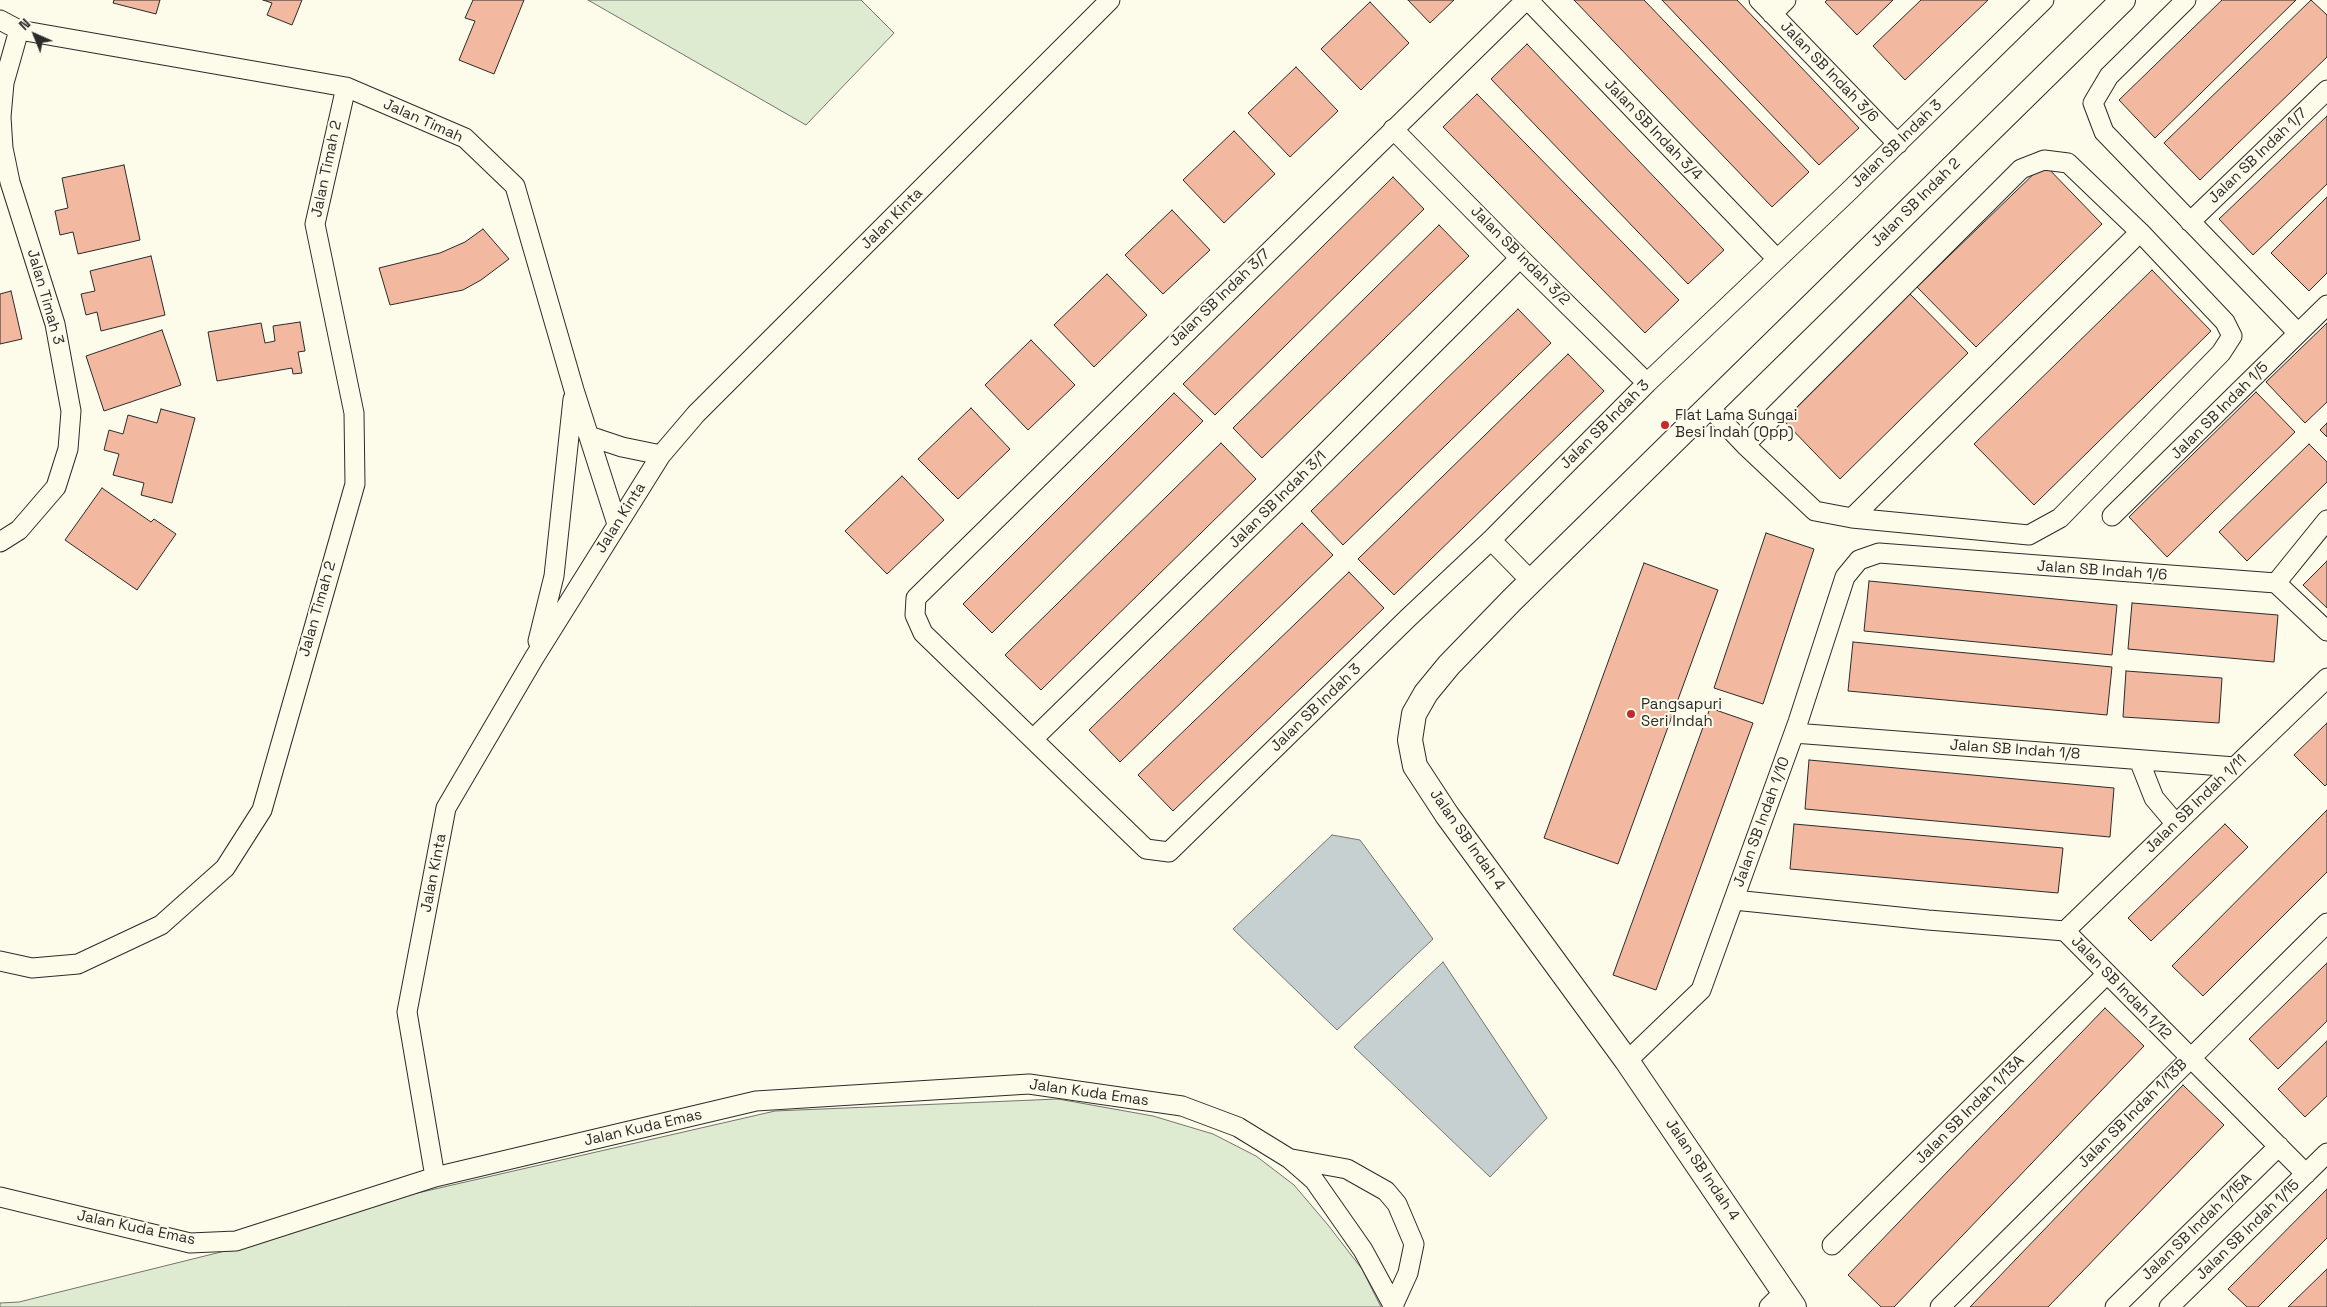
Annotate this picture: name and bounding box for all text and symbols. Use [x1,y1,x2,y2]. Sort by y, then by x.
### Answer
north arrow [10,10,60,60]
text: N [15,14,34,34]
street label: Jalan SB Indah 3/6 [1776,18,1882,126]
street label: Jalan SB Indah 3/4 [1600,76,1706,184]
street label: Jalan Timah [380,95,466,147]
street label: Jalan SB Indah 3 [1848,96,1946,192]
street label: Jalan SB Indah 1/7 [2205,104,2311,208]
street label: Jalan Timah 2 [308,119,346,219]
street label: Jalan SB Indah 2 [1868,155,1964,251]
street label: Jalan Kinta [857,184,927,254]
street label: Jalan SB Indah 3/2 [1467,203,1573,309]
street label: Jalan SB Indah 3/7 [1166,245,1274,351]
street label: Jalan Timah 3 [23,247,67,347]
street label: Jalan SB Indah 1/5 [2168,359,2272,463]
street label: Jalan SB Indah 3 [1557,377,1653,473]
place label: Flat Lama Sungai Besi Indah (Opp) [1675,407,1797,442]
marker: Flat Lama Sungai Besi Indah (Opp) [1659,419,1671,431]
street label: Jalan SB Indah 3/1 [1226,448,1330,552]
street label: Jalan Kinta [592,479,650,557]
street label: Jalan SB Indah 1/6 [2036,557,2168,585]
street label: Jalan Timah 2 [296,559,340,659]
street label: Jalan SB Indah 3 [1267,660,1365,756]
place label: Pangsapuri Seri Indah [1641,696,1722,731]
marker: Pangsapuri Seri Indah [1625,708,1637,720]
street label: Jalan SB Indah 1/8 [1949,736,2081,764]
street label: Jalan SB Indah 1/11 [2142,751,2250,857]
street label: Jalan SB Indah 1/10 [1730,754,1794,890]
street label: Jalan SB Indah 4 [1426,786,1508,894]
street label: Jalan Kinta [418,832,450,914]
street label: Jalan SB Indah 1/12 [2067,933,2175,1043]
street label: Jalan SB Indah 1/13A [1912,1052,2028,1168]
street label: Jalan SB Indah 1/13B [2075,1056,2191,1172]
street label: Jalan Kuda Emas [1028,1076,1150,1110]
street label: Jalan Kuda Emas [582,1106,704,1150]
street label: Jalan SB Indah 4 [1661,1116,1743,1224]
street label: Jalan SB Indah 1/15A [2138,1170,2256,1284]
street label: Jalan SB Indah 1/15 [2193,1176,2303,1284]
street label: Jalan Kuda Emas [75,1207,197,1249]

